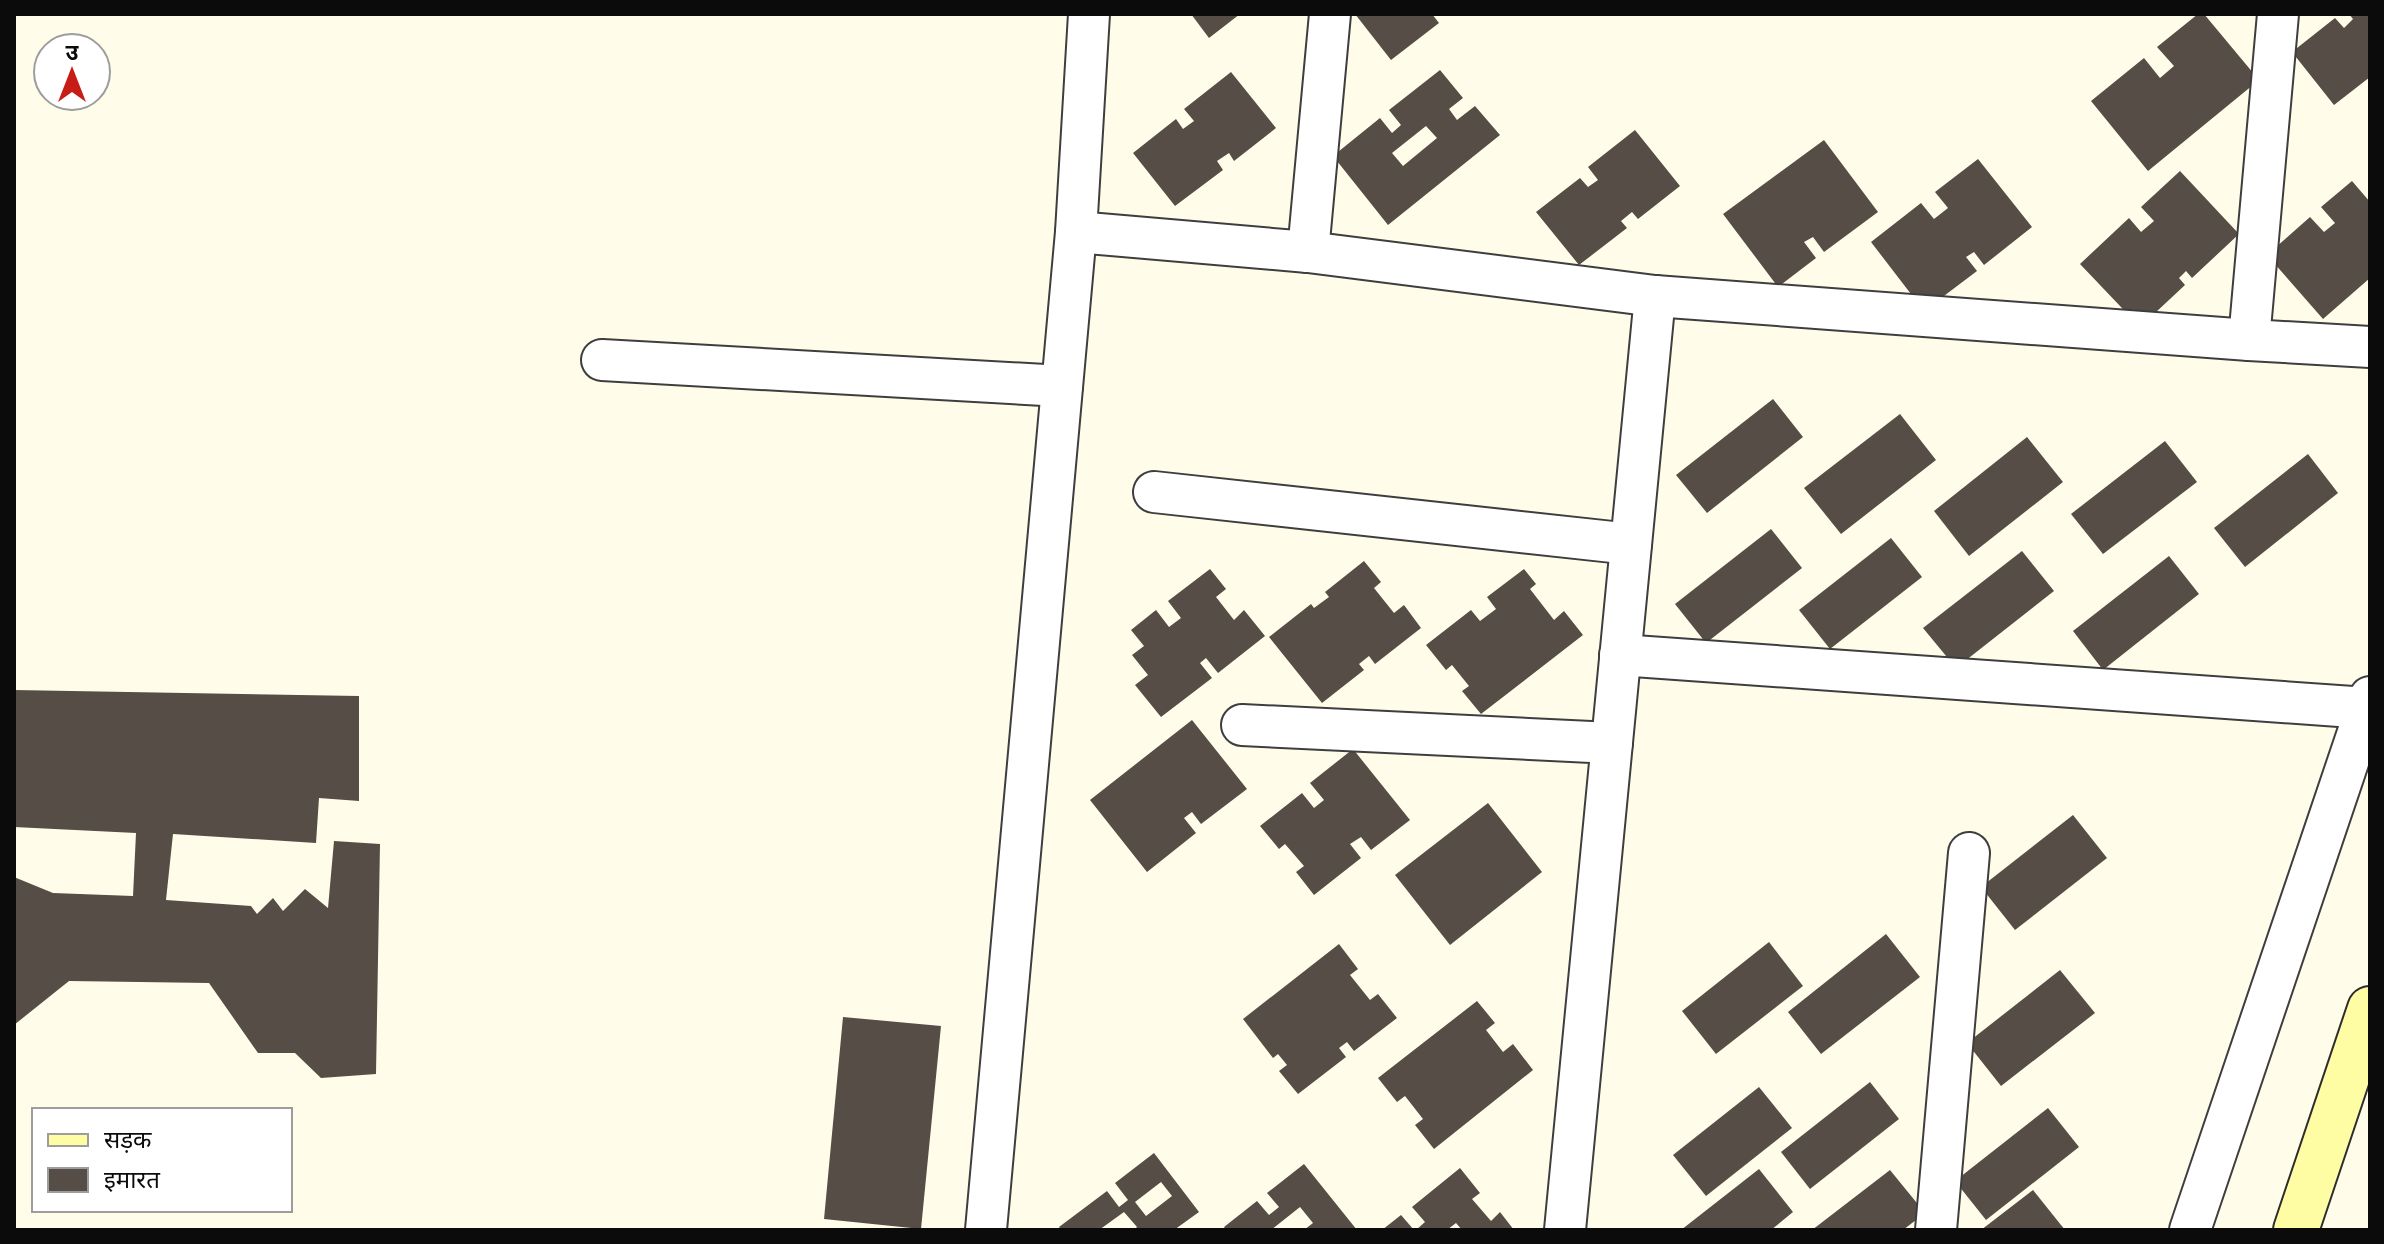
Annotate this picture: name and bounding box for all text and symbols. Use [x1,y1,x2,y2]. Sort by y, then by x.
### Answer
north arrow [32,32,112,112]
text: उ [66,40,80,65]
legend [32,1108,292,1212]
text: सड़क [104,1126,152,1153]
text: इमारत [104,1166,161,1193]

